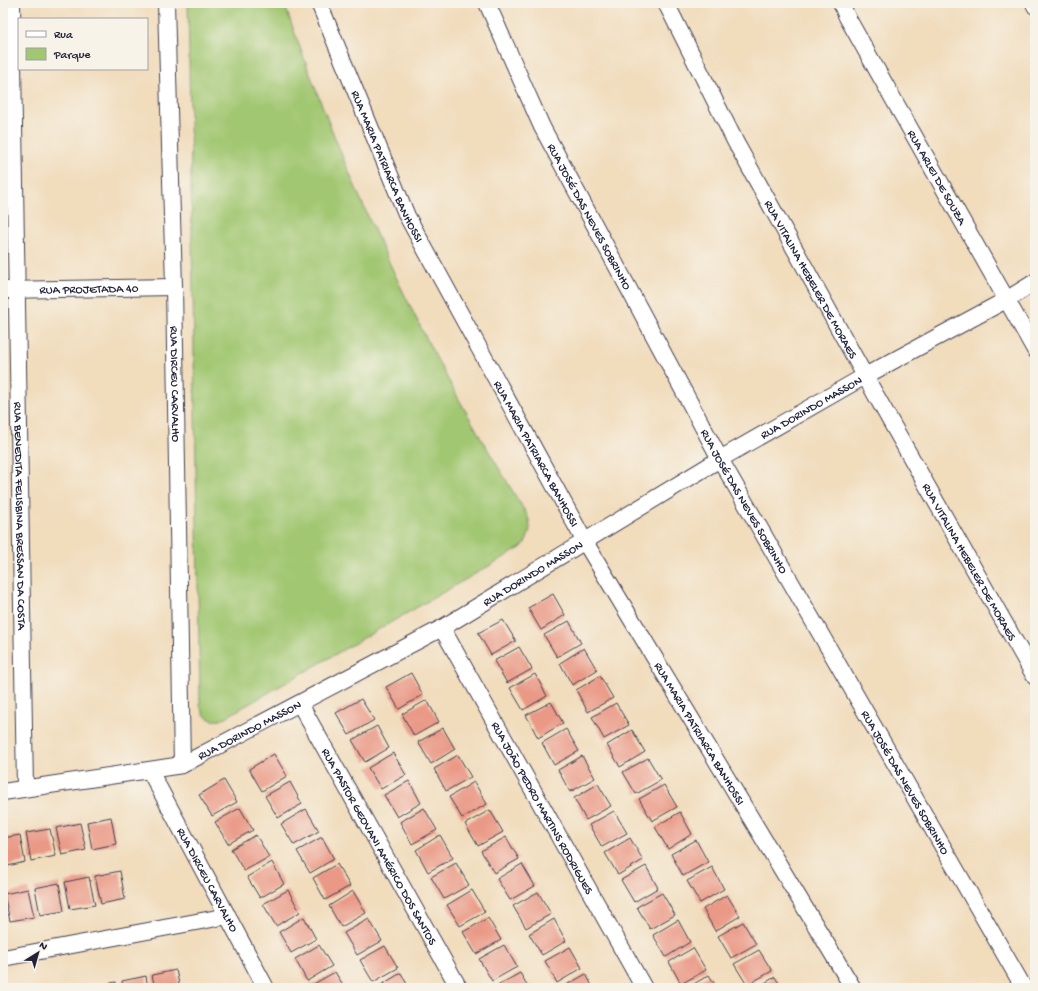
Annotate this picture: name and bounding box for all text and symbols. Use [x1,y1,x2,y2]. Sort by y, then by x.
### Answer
legend [18,18,148,70]
text: Rua [54,29,73,43]
text: Parque [53,49,91,63]
street label: RUA MARIA PATRIARCA BANHOSSI [347,89,425,246]
street label: RUA ARLEI DE SOUZA [903,128,968,229]
street label: RUA JOSÉ DAS NEVES SOBRINHO [543,142,633,293]
street label: RUA VITALINA HEBELER DE MORAES [760,198,859,362]
street label: RUA PROJETADA 40 [39,283,139,298]
street label: RUA DIRCEU CARVALHO [166,326,182,442]
street label: RUA DORINDO MASSON [759,374,865,443]
street label: RUA MARIA PATRIARCA BANHOSSI [489,379,580,530]
street label: RUA BENEDITA FELISBINA BRESSAN DA COSTA [10,402,27,631]
street label: RUA JOSÉ DAS NEVES SOBRINHO [696,427,789,577]
street label: RUA VITALINA HEBELER DE MORAES [918,481,1018,644]
street label: RUA DORINDO MASSON [481,539,587,610]
street label: RUA MARIA PATRIARCA BANHOSSI [650,660,747,808]
street label: RUA DORINDO MASSON [196,698,304,764]
street label: RUA JOSÉ DAS NEVES SOBRINHO [857,709,951,858]
street label: RUA JOÃO PEDRO MARTINS RODRIGUES [487,720,595,898]
street label: RUA PASTOR GEOVANI AMÉRICO DOS SANTOS [317,746,439,948]
street label: RUA DIRCEU CARVALHO [173,826,240,935]
north arrow [18,933,58,973]
text: N [36,940,49,954]

